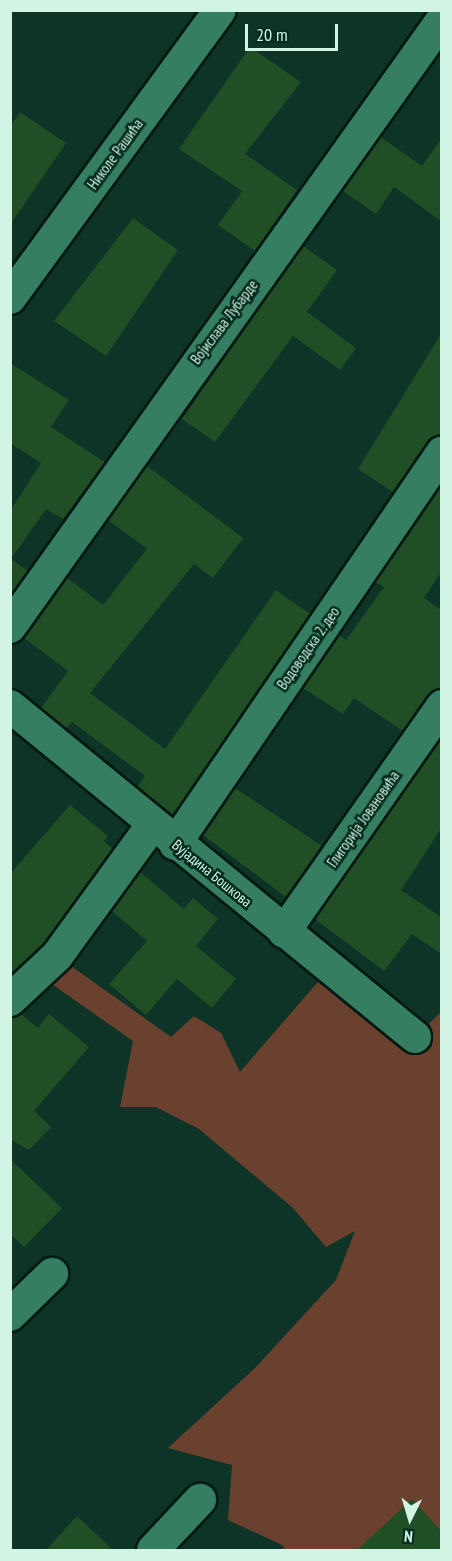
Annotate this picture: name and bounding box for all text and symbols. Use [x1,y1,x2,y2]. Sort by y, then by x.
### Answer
scale bar [248,12,341,50]
text: 20 m [256,23,288,46]
street label: Николе Рашића [83,115,147,193]
street label: Војислава Лубарде [186,276,262,368]
street label: Водоводска 2. део [273,603,343,693]
street label: Глигорија Јовановића [323,767,403,871]
street label: Вујадина Бошкова [169,835,255,911]
north arrow [380,1489,440,1549]
text: N [403,1527,414,1547]

